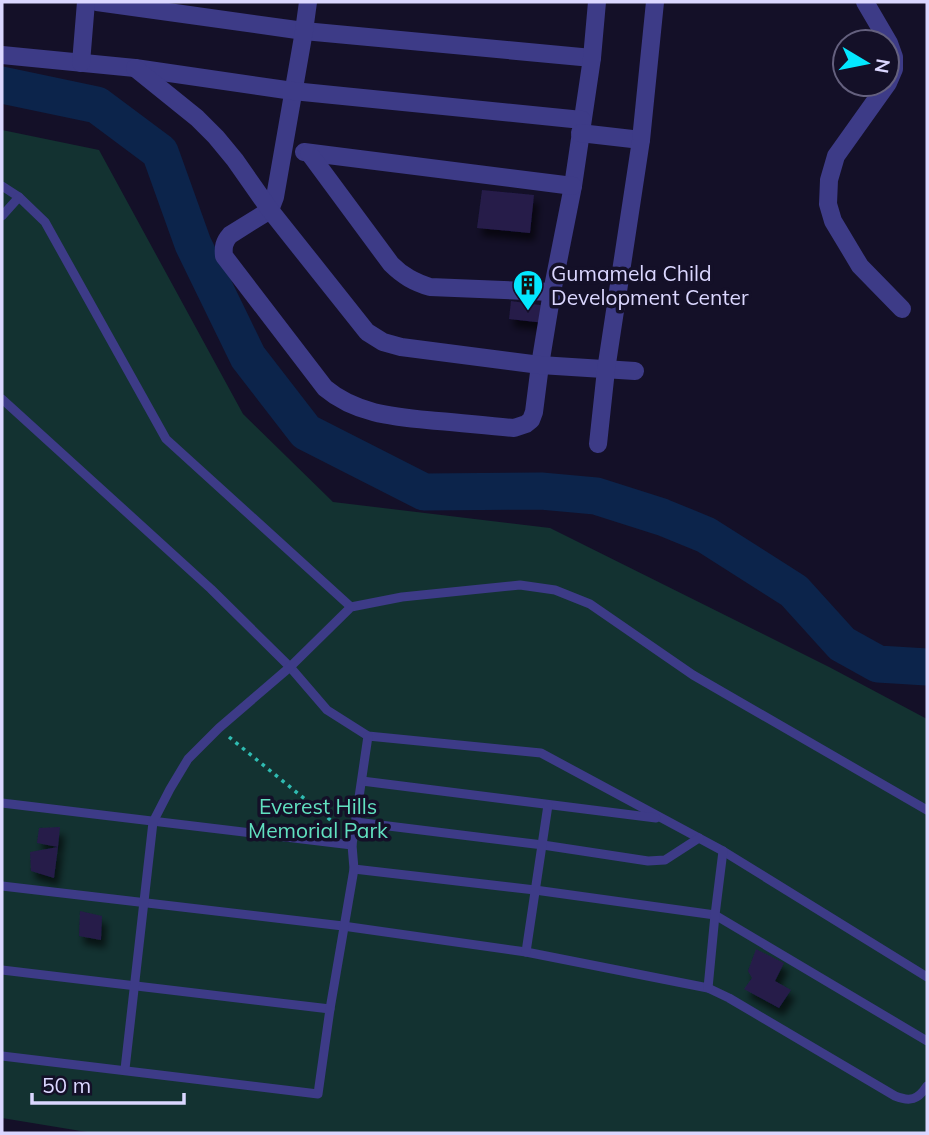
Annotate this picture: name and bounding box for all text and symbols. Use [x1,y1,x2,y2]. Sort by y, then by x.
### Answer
north arrow [831,28,901,98]
text: N [870,57,896,75]
place label: Gumamela Child Development Center [551,260,749,310]
building icon: Gumamela Child Development Center [511,268,545,312]
park label: Everest Hills Memorial Park [248,793,388,843]
scale bar [32,1062,184,1106]
text: 50 m [42,1072,91,1098]

